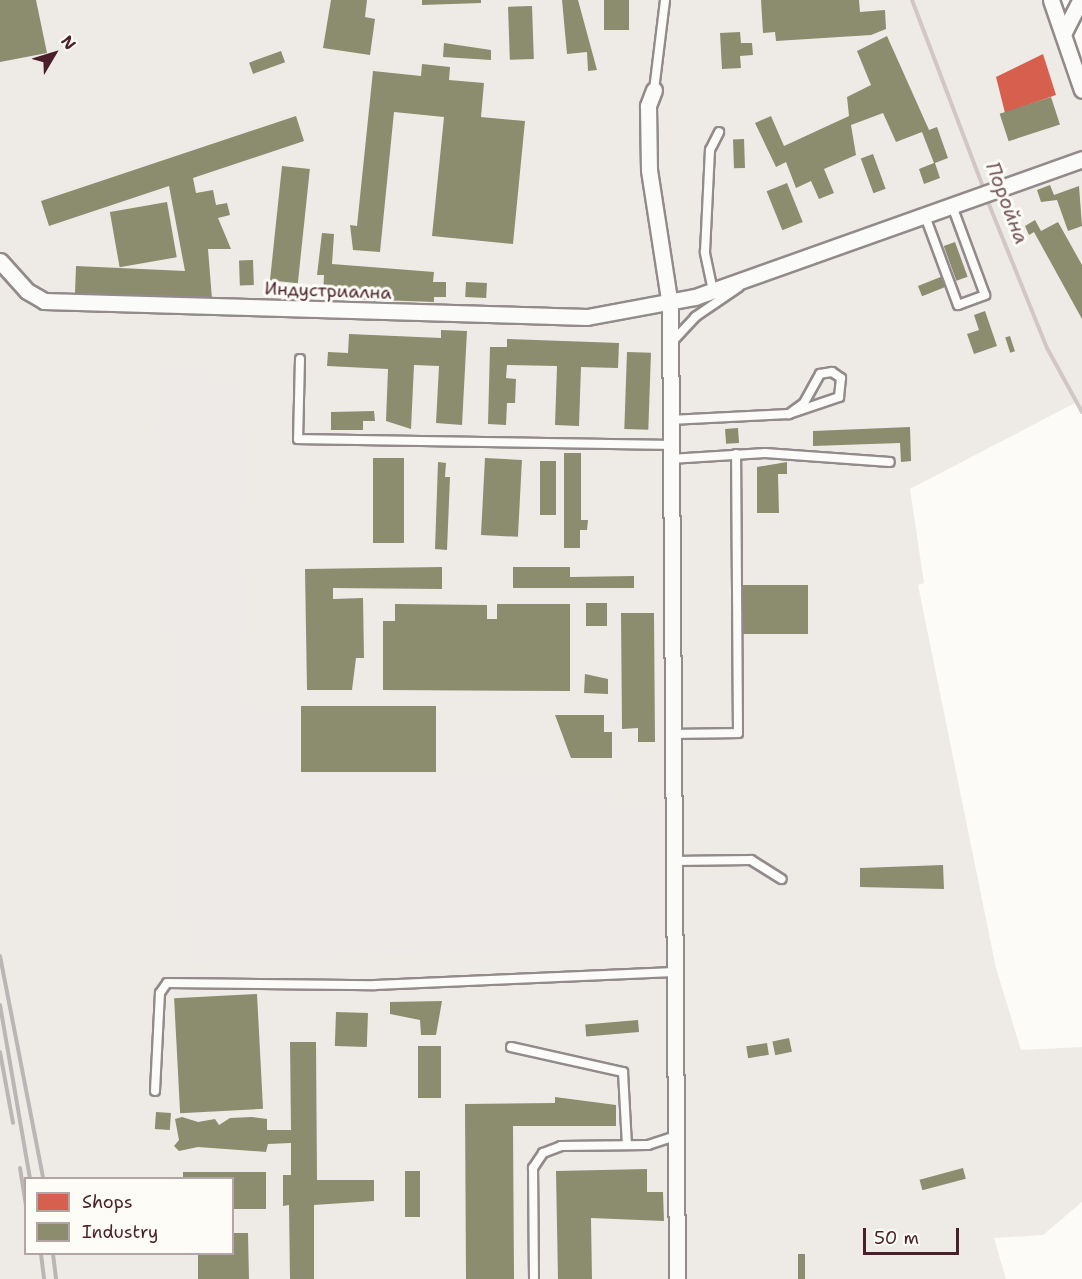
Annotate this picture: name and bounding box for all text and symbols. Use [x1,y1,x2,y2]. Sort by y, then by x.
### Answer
north arrow [24,24,84,84]
text: N [56,31,81,54]
water label: Поройна [980,159,1034,247]
street label: Индустриална [264,278,392,304]
legend [24,1177,234,1255]
text: Shops [82,1190,133,1214]
scale bar [866,1216,962,1254]
text: Industry [82,1220,158,1244]
text: 50 m [874,1226,919,1250]

